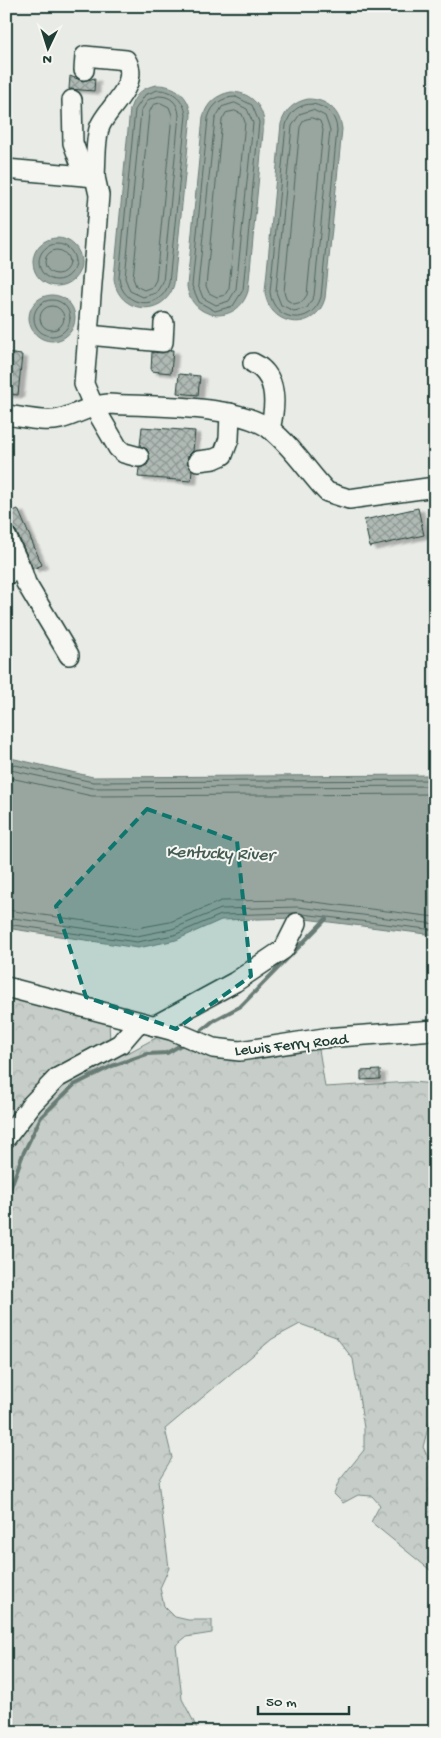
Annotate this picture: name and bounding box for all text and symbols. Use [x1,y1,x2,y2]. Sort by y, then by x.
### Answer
north arrow [22,22,72,72]
text: N [42,50,52,67]
water label: Kentucky River [166,842,278,867]
street label: Lewis Ferry Road [234,1031,351,1062]
scale bar [258,1683,350,1715]
text: 50 m [266,1694,297,1712]

